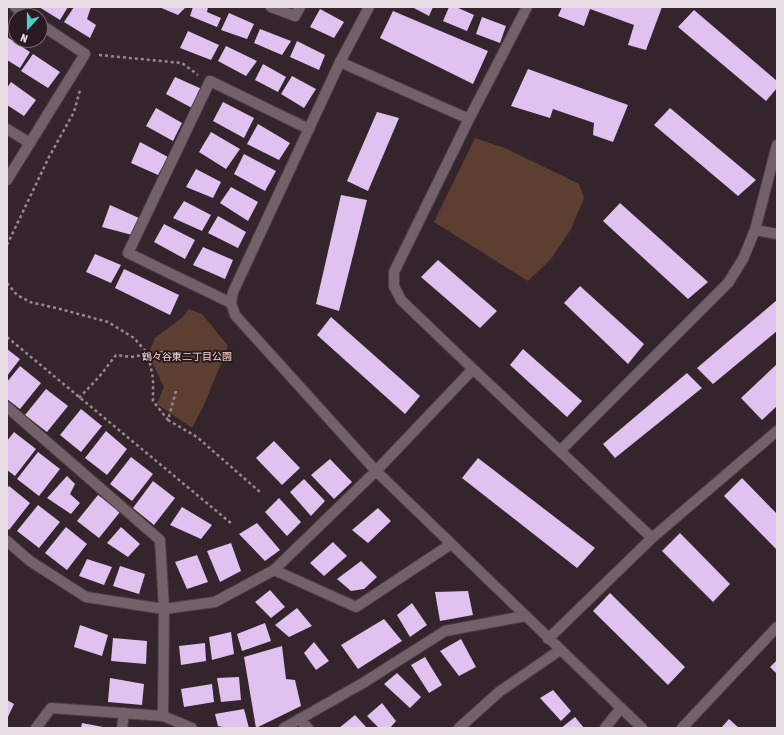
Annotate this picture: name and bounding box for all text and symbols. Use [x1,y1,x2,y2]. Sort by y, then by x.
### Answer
north arrow [8,8,48,48]
text: N [19,32,29,45]
park label: 鶴々谷東二丁目公園 [142,351,232,363]

